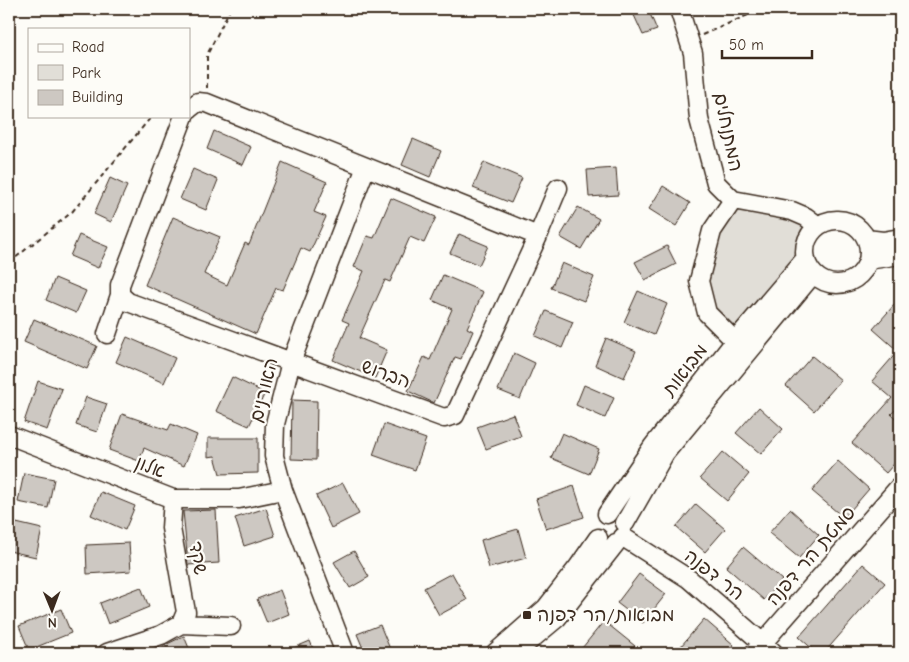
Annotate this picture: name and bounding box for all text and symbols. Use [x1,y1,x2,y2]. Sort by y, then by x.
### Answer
legend [28,28,190,118]
scale bar [722,28,812,60]
text: 50 m [729,36,764,54]
text: Road [72,38,104,56]
text: Park [72,64,101,82]
text: Building [72,88,123,106]
street label: המתנחלים [709,91,747,173]
street label: מבואות [657,340,712,401]
street label: האורנים [245,355,283,425]
street label: הברוש [358,355,414,393]
street label: אלון [132,451,168,483]
street label: סמטת הר דפנה [762,502,860,610]
street label: שקד [184,540,212,577]
street label: הר דפנה [680,545,748,605]
north arrow [28,584,78,634]
place label: מבואות/הר דפנה [537,604,675,626]
marker: מבואות/הר דפנה [521,609,533,621]
text: N [48,614,57,631]

